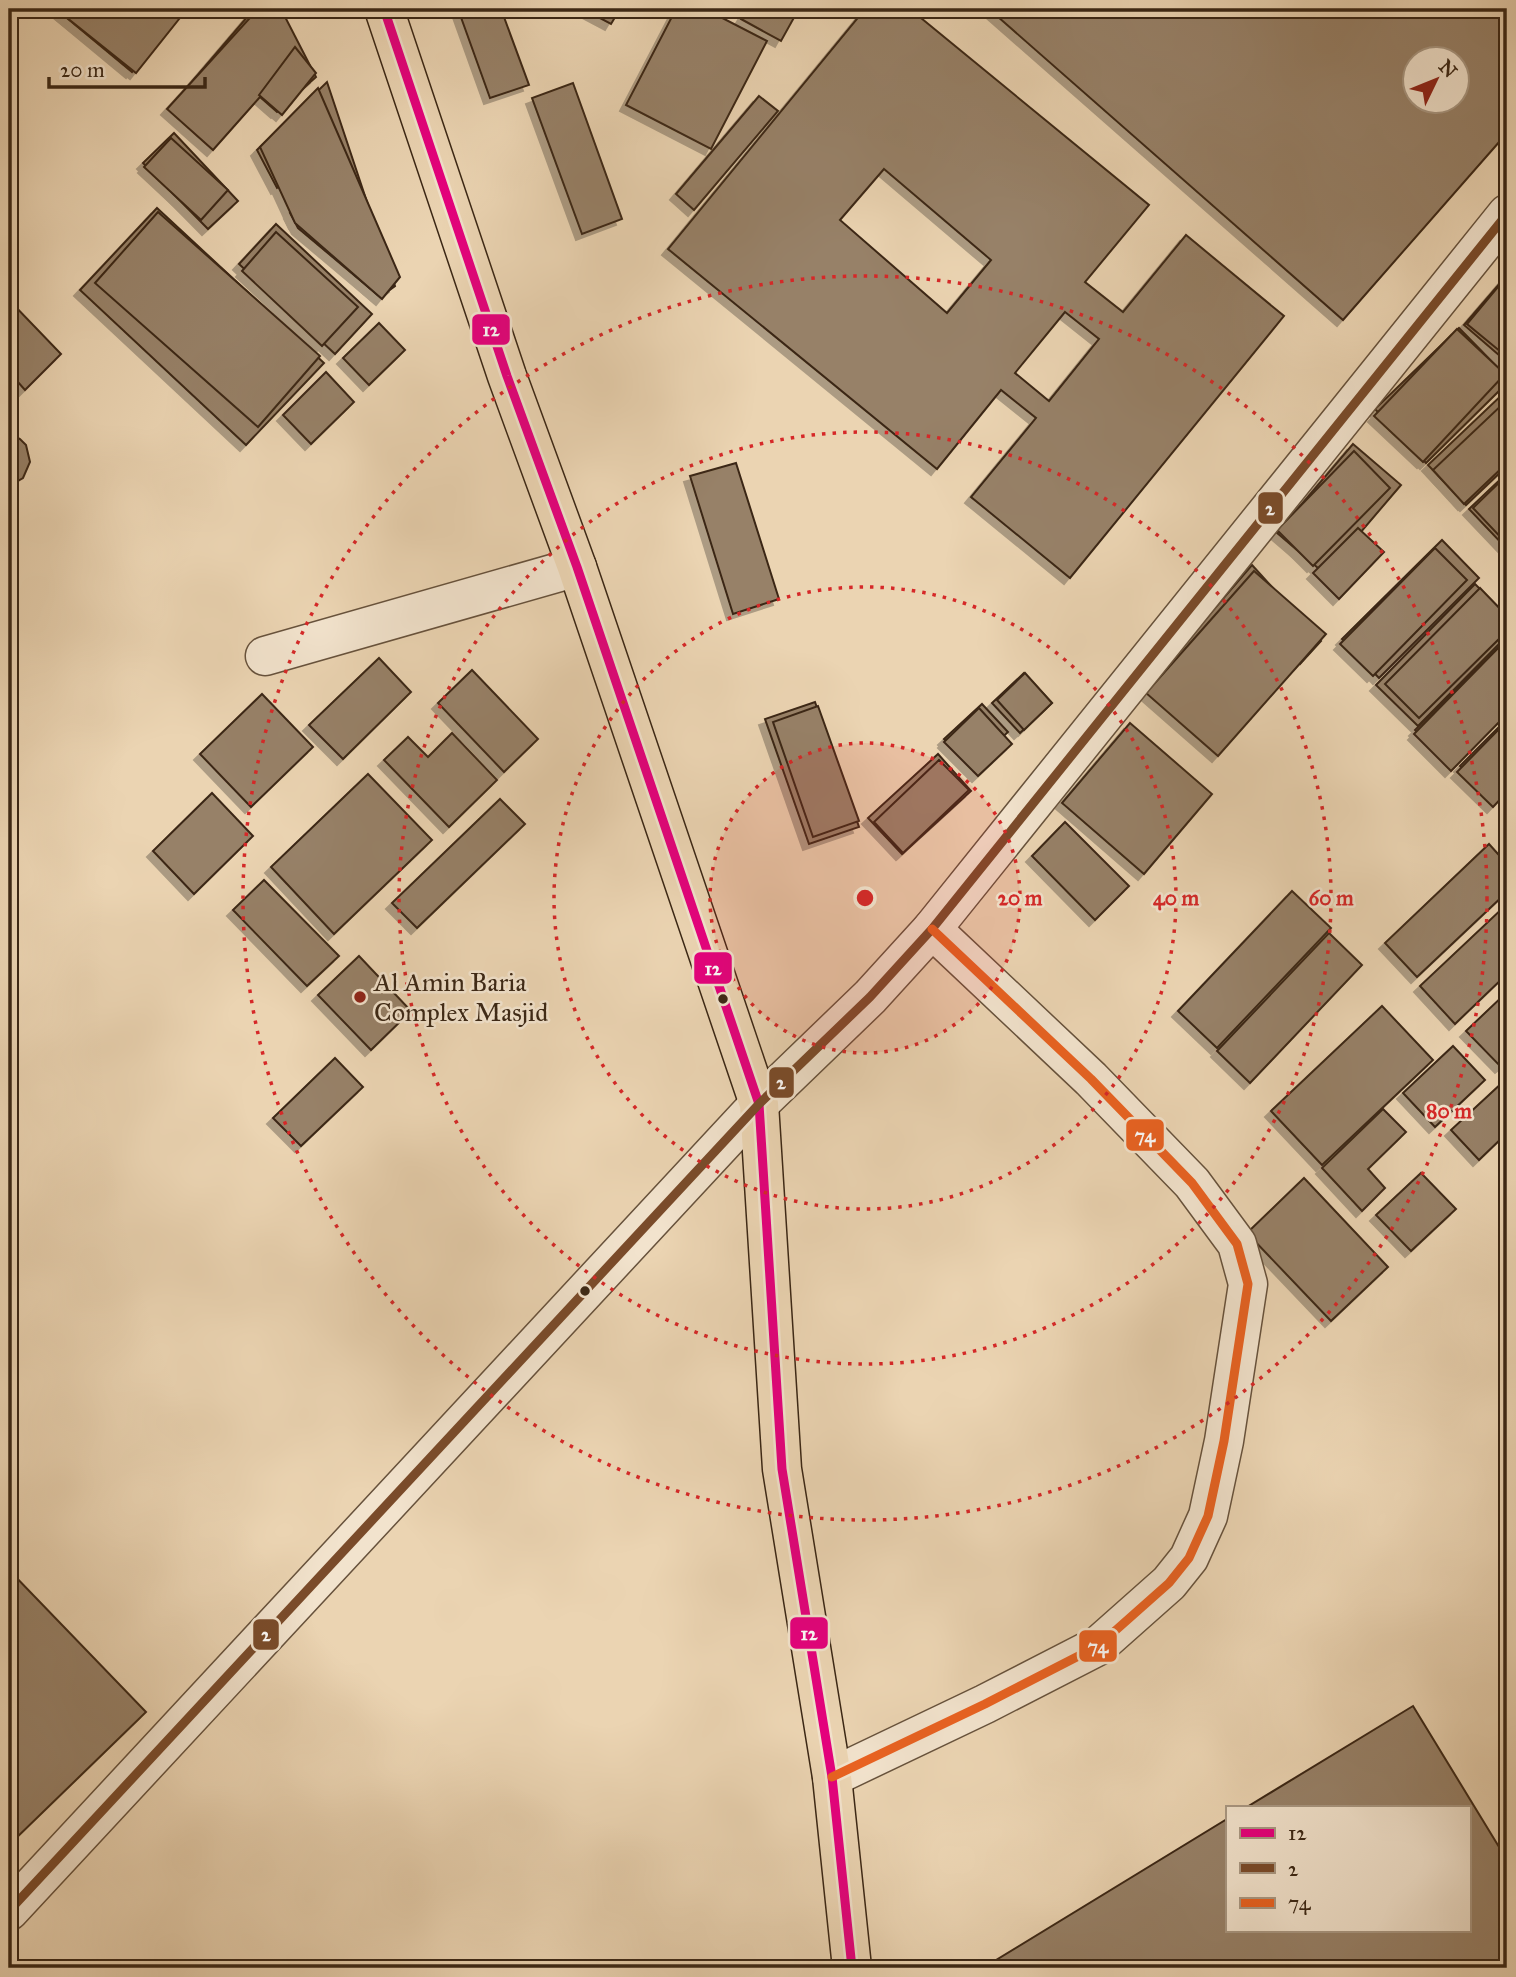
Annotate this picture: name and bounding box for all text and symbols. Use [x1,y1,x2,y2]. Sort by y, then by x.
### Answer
scale bar [49,46,205,90]
north arrow [1400,46,1470,116]
text: N [1434,55,1462,82]
text: 20 m [60,57,105,83]
line badge: 12 [471,313,511,346]
text: 12 [483,318,500,341]
line badge: 2 [1257,491,1284,525]
text: 2 [1265,497,1275,520]
text: 20 m [998,885,1043,911]
text: 40 m [1153,885,1199,911]
text: 60 m [1308,885,1354,911]
centre of rings [853,886,877,910]
line badge: 12 [693,951,733,985]
text: 12 [705,957,722,980]
place label: Al Amin Baria Complex Masjid [373,966,548,1028]
marker: Al Amin Baria Complex Masjid [352,989,368,1005]
unlabelled marker [716,992,730,1006]
line badge: 2 [768,1066,795,1099]
text: 2 [776,1071,786,1094]
text: 80 m [1426,1098,1472,1124]
line badge: 74 [1125,1118,1165,1152]
text: 74 [1135,1124,1157,1148]
unlabelled marker [578,1284,592,1298]
line badge: 12 [789,1616,829,1650]
line badge: 2 [252,1618,280,1651]
text: 12 [801,1622,818,1645]
text: 2 [261,1623,271,1646]
line badge: 74 [1078,1629,1118,1663]
text: 74 [1088,1635,1110,1659]
legend [1226,1806,1470,1932]
text: 12 [1288,1820,1307,1846]
text: 2 [1288,1856,1299,1882]
text: 74 [1288,1890,1312,1916]

